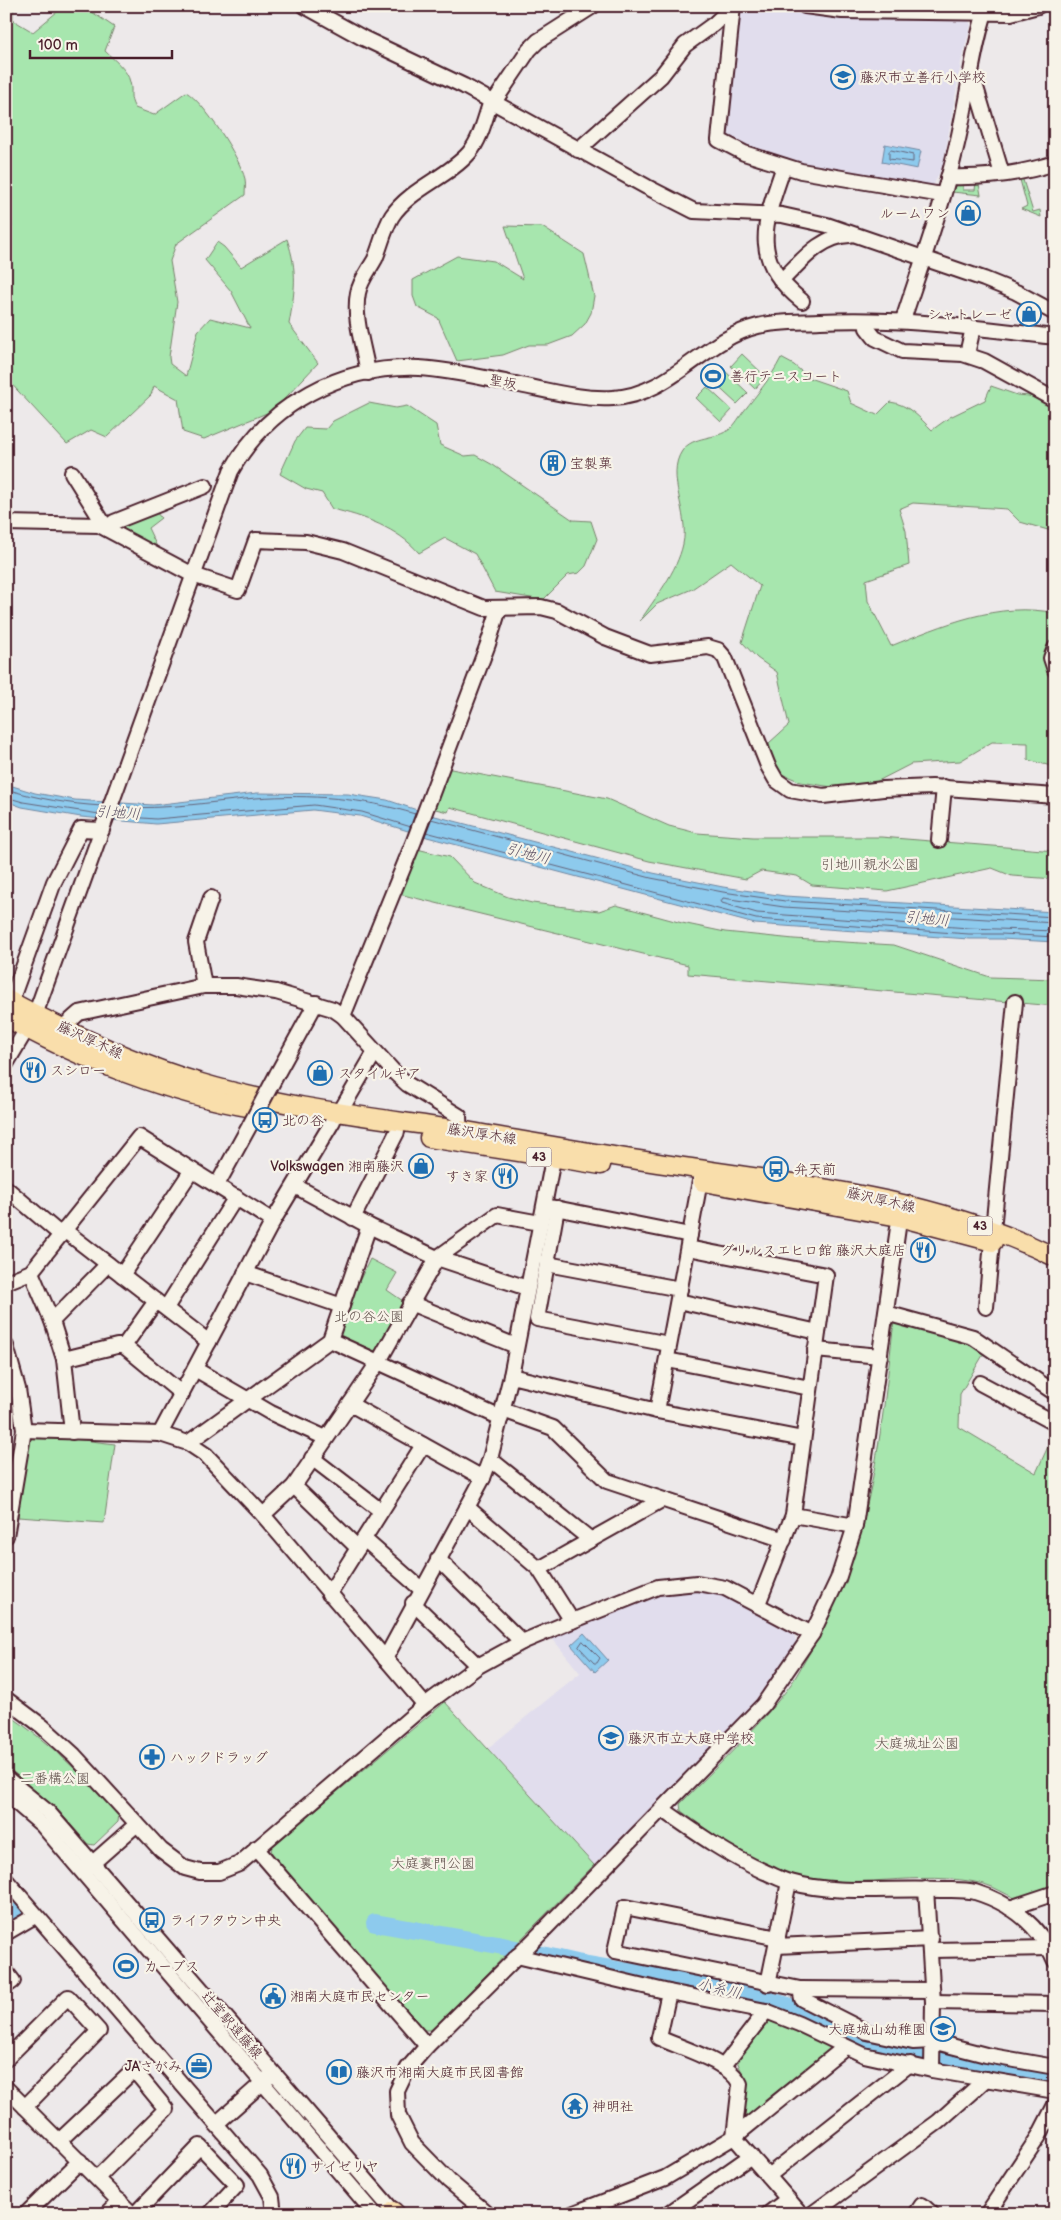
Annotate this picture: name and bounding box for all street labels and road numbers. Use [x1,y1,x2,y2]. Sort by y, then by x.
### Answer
street label: 聖坂 [488,371,518,393]
street label: 藤沢厚木線 [55,1018,125,1062]
street label: 藤沢厚木線 [446,1120,518,1148]
road number: 43 [526,1148,552,1166]
street label: 藤沢厚木線 [845,1184,917,1216]
road number: 43 [968,1216,992,1236]
street label: 辻堂駅遠藤線 [198,1988,266,2062]

